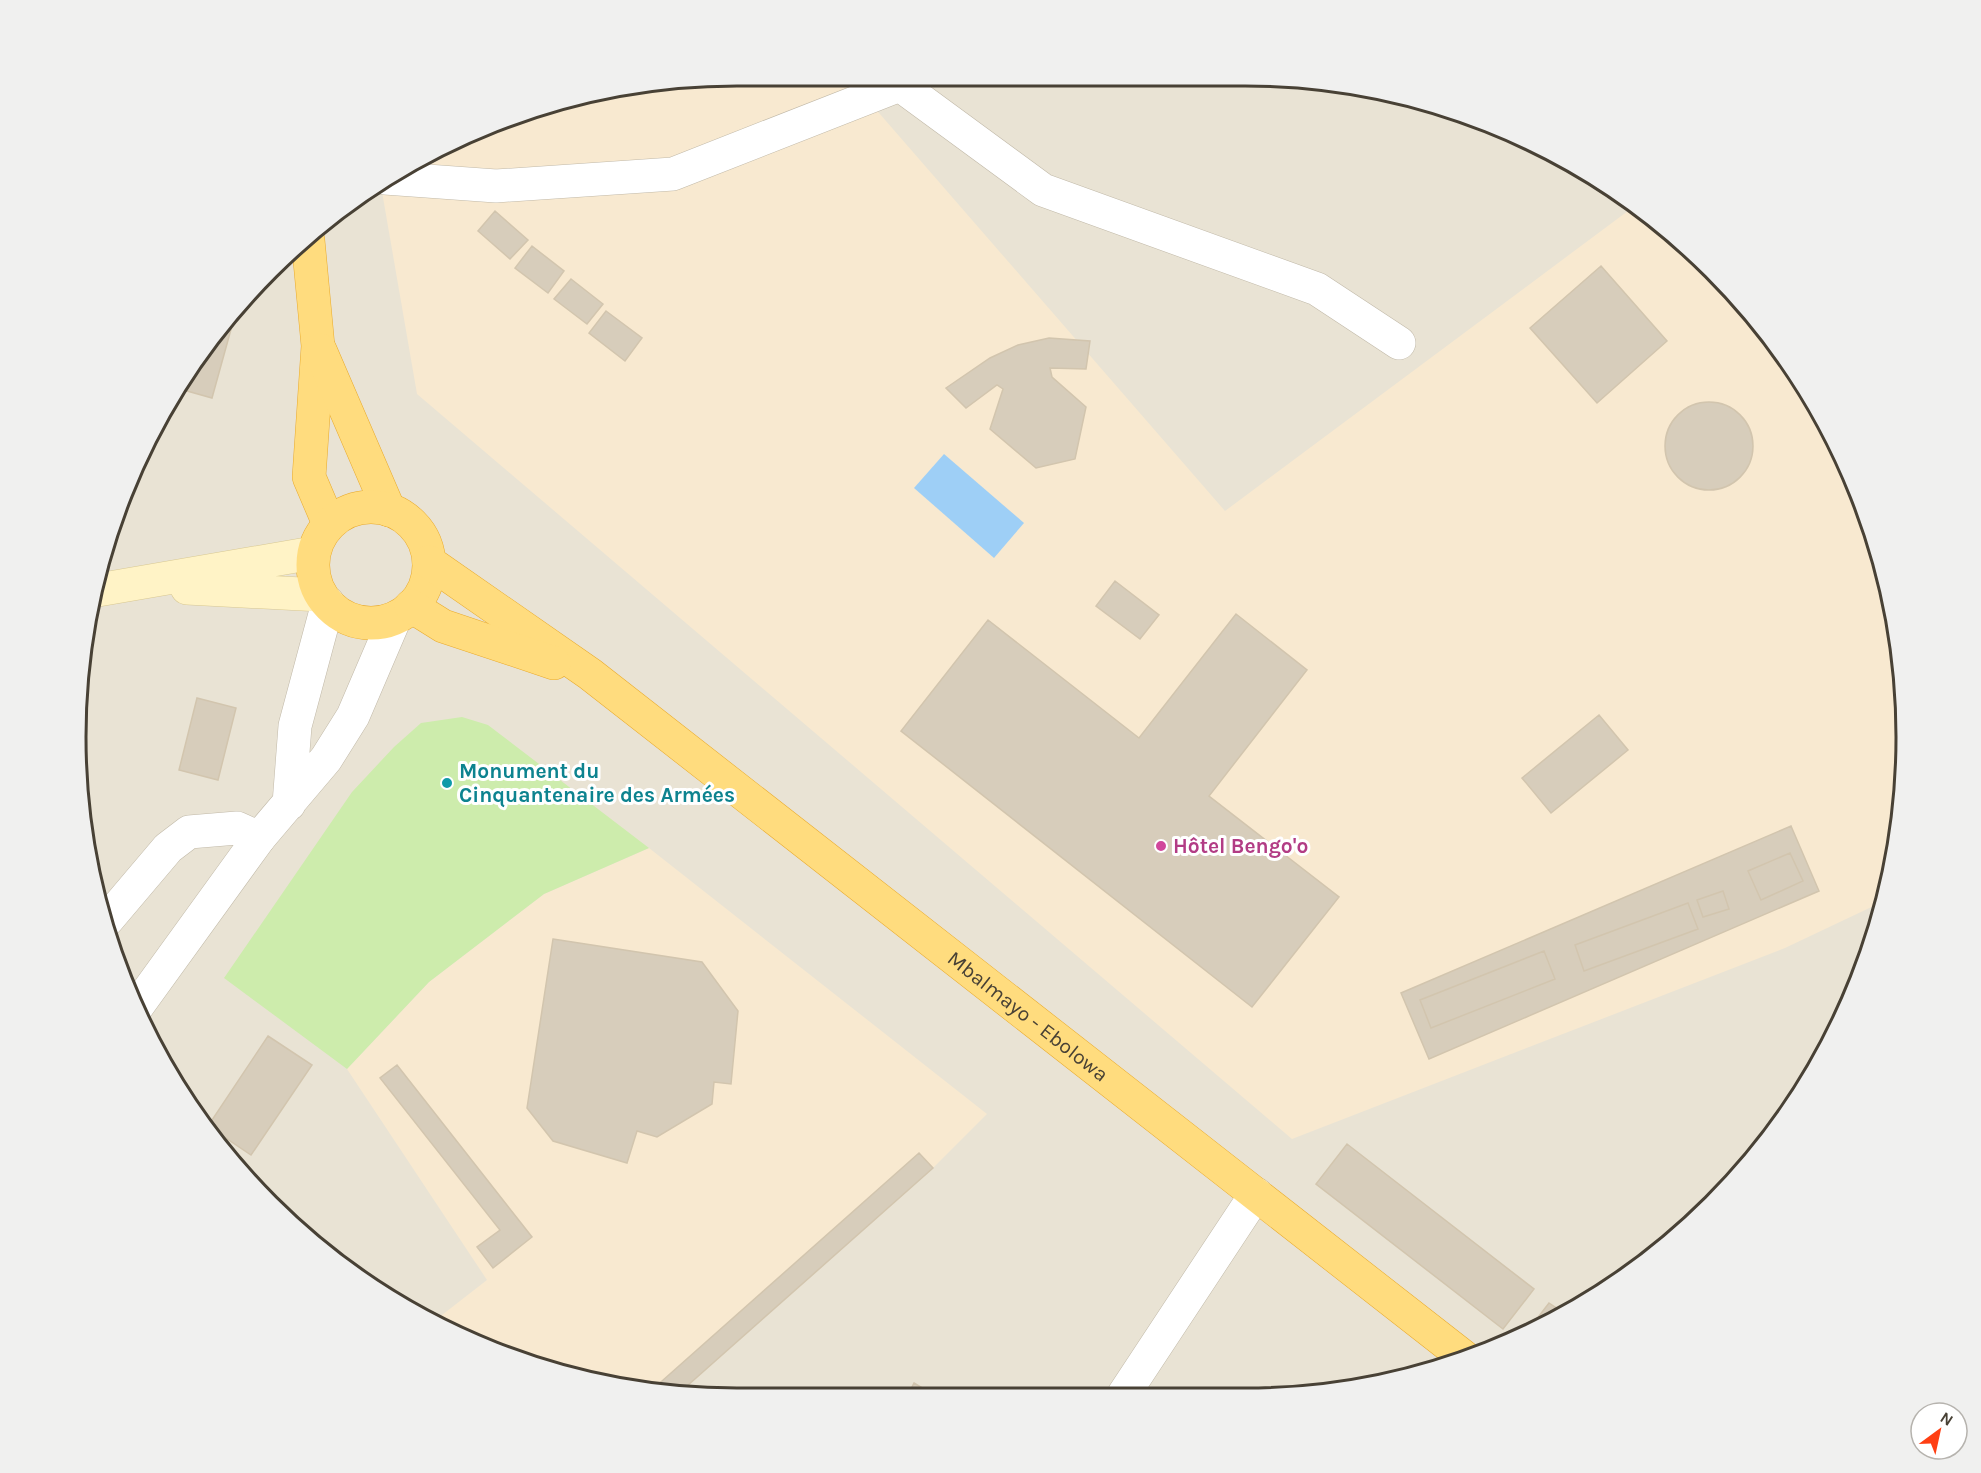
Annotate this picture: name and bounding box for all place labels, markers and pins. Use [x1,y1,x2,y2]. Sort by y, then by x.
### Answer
place label: Monument du Cinquantenaire des Armées [459,759,735,808]
marker: Monument du Cinquantenaire des Armées [440,776,454,790]
place label: Hôtel Bengo'o [1173,834,1308,858]
marker: Hôtel Bengo'o [1154,839,1168,853]

